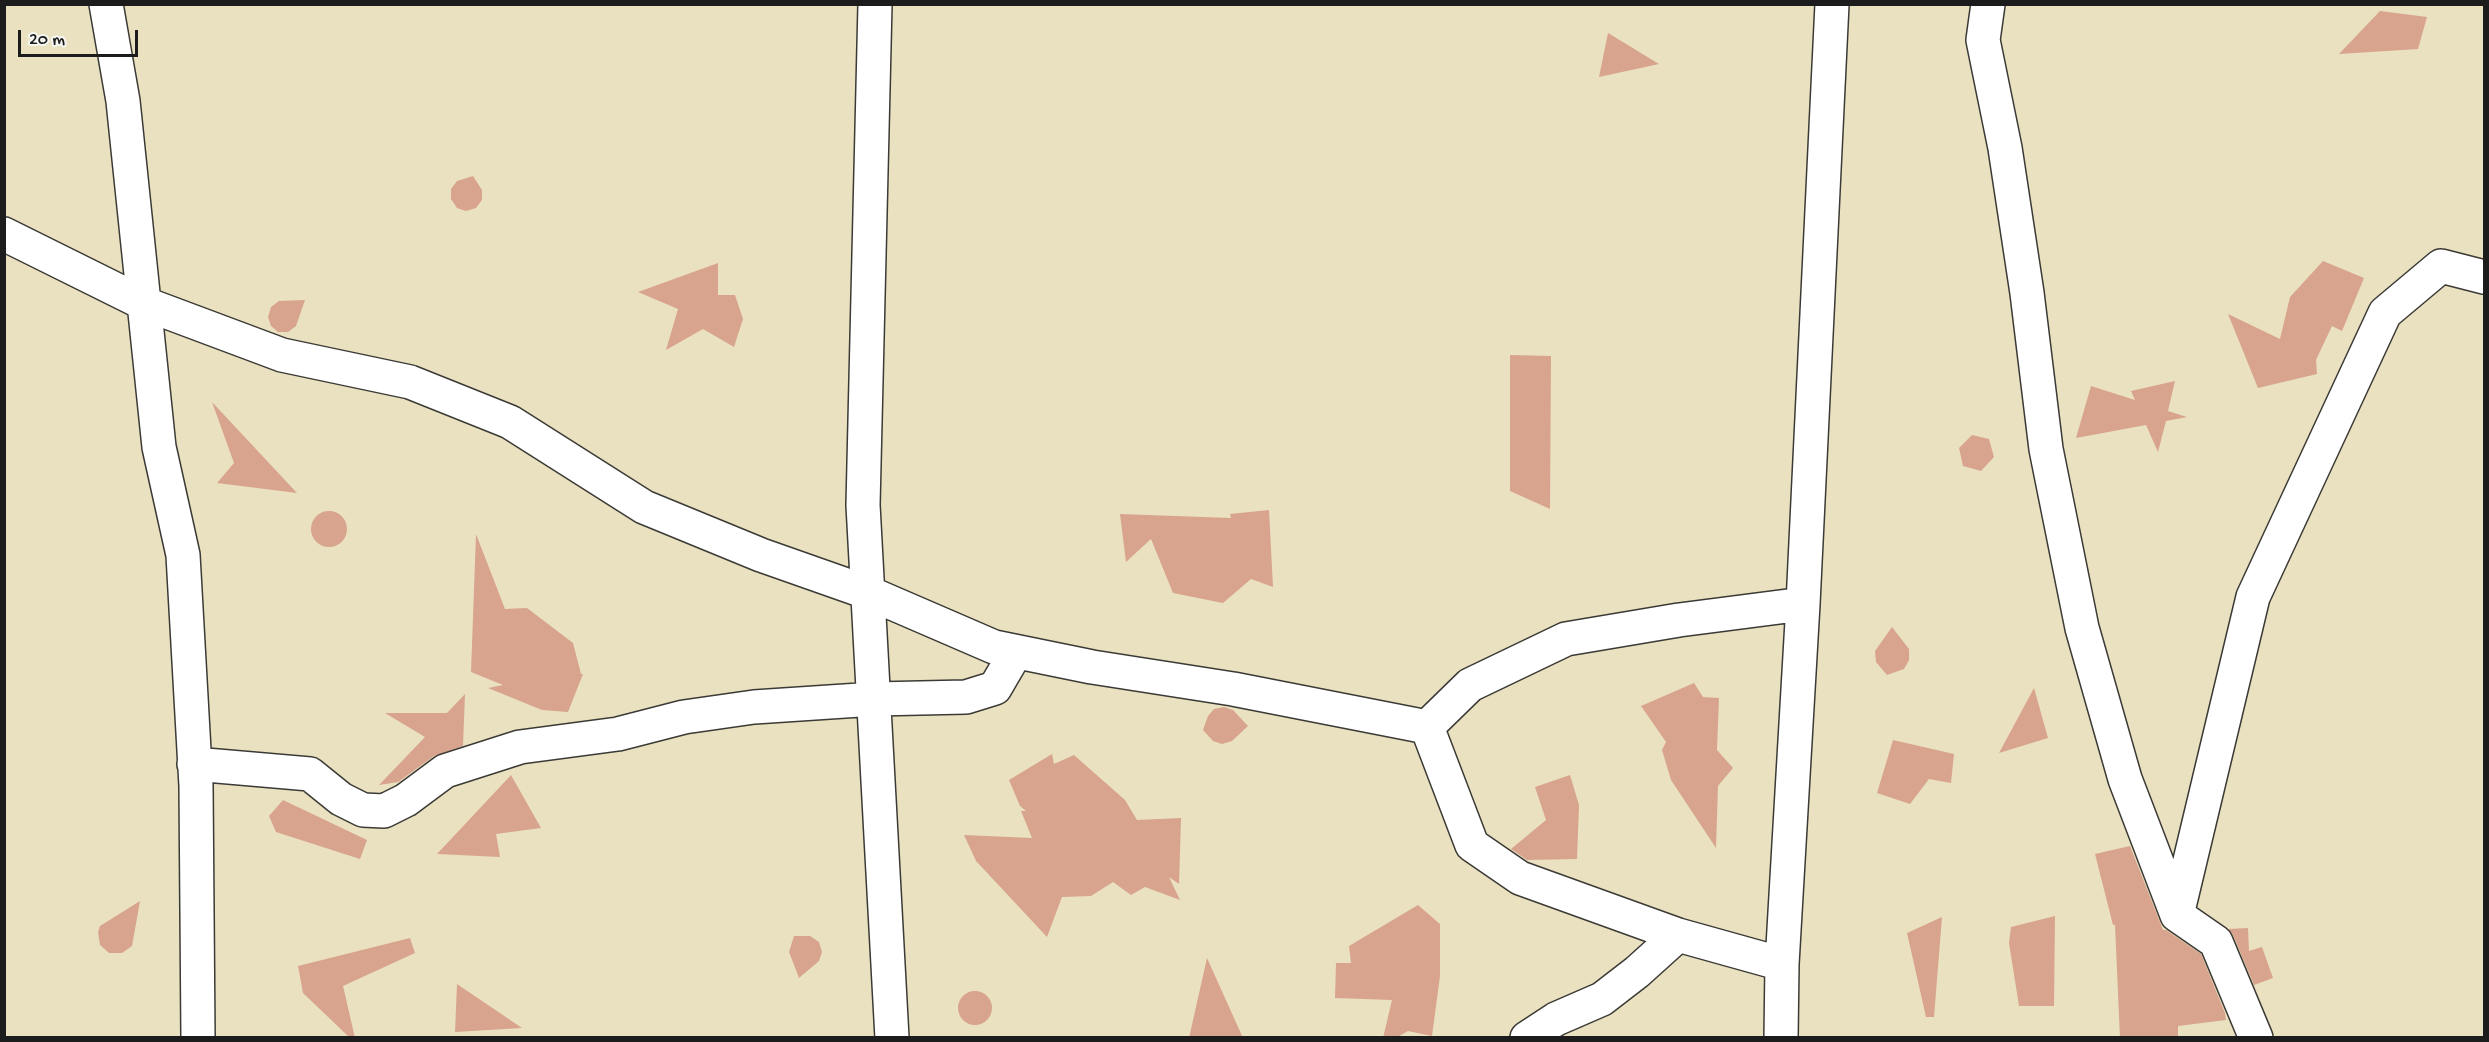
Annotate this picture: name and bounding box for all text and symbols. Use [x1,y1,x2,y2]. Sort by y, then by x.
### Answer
scale bar [21,18,141,56]
text: 20 m [29,30,65,51]

